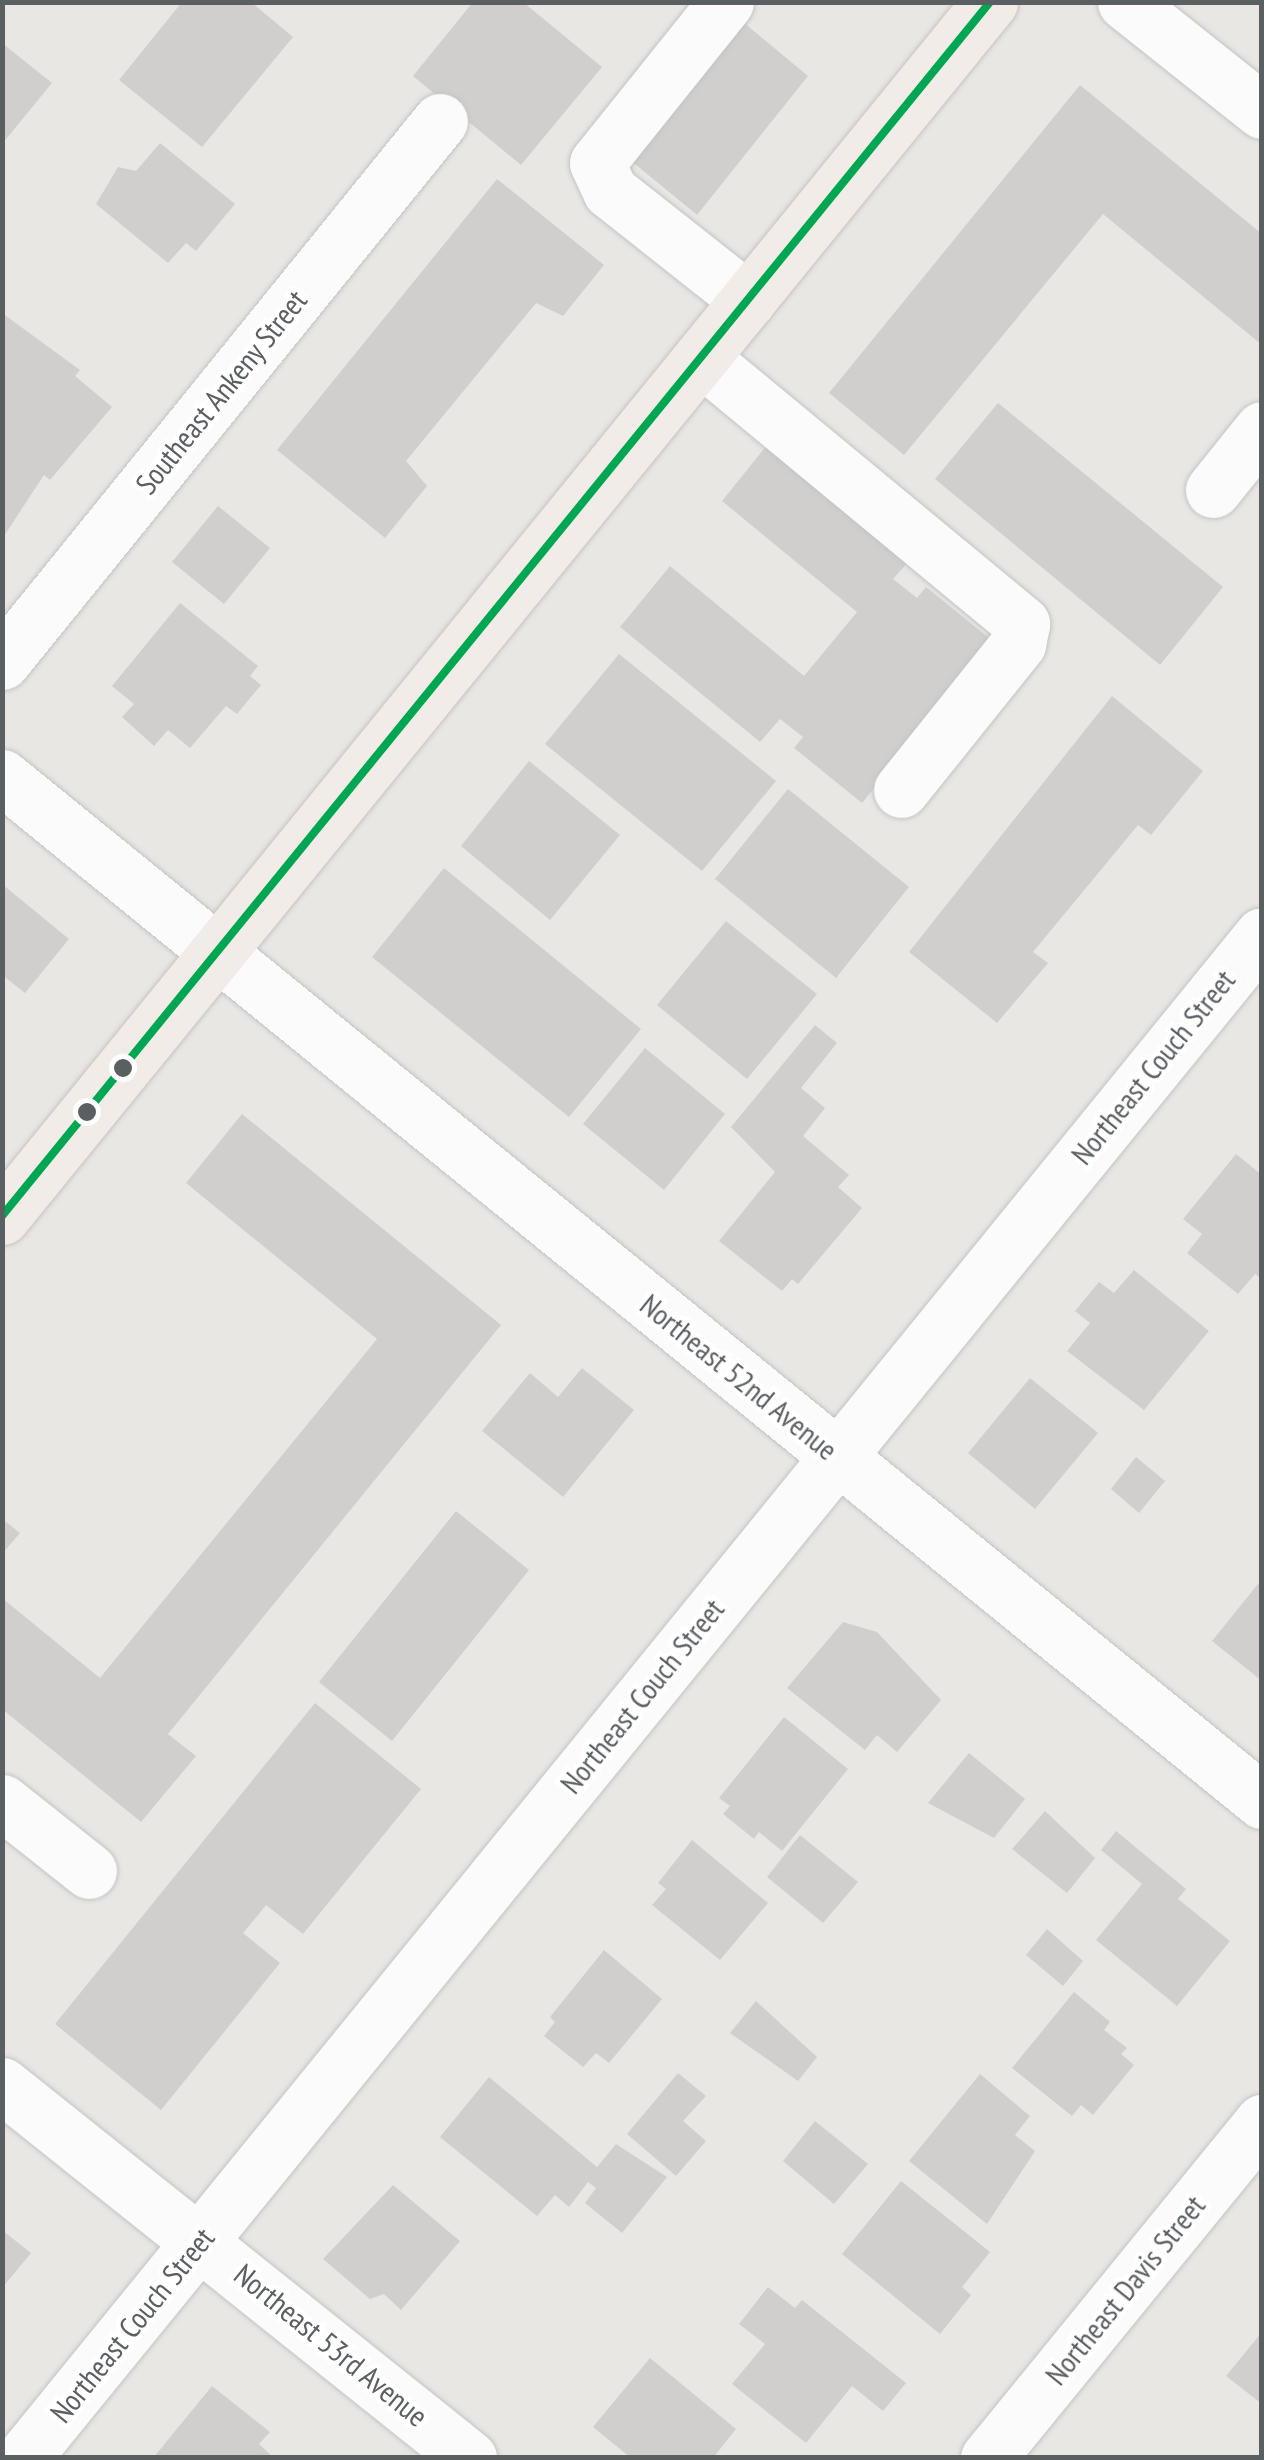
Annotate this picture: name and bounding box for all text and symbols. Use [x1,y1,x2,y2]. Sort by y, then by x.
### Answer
street label: Southeast Ankeny Street [127,282,315,502]
street label: Northeast Couch Street [1064,962,1242,1172]
unlabelled marker [113,1058,133,1078]
unlabelled marker [77,1102,97,1122]
street label: Northeast 52nd Avenue [633,1286,845,1468]
street label: Northeast Couch Street [553,1591,731,1801]
street label: Northeast Davis Street [1038,2188,1212,2392]
street label: Northeast Couch Street [43,2220,221,2430]
street label: Northeast 53rd Avenue [227,2256,435,2434]

